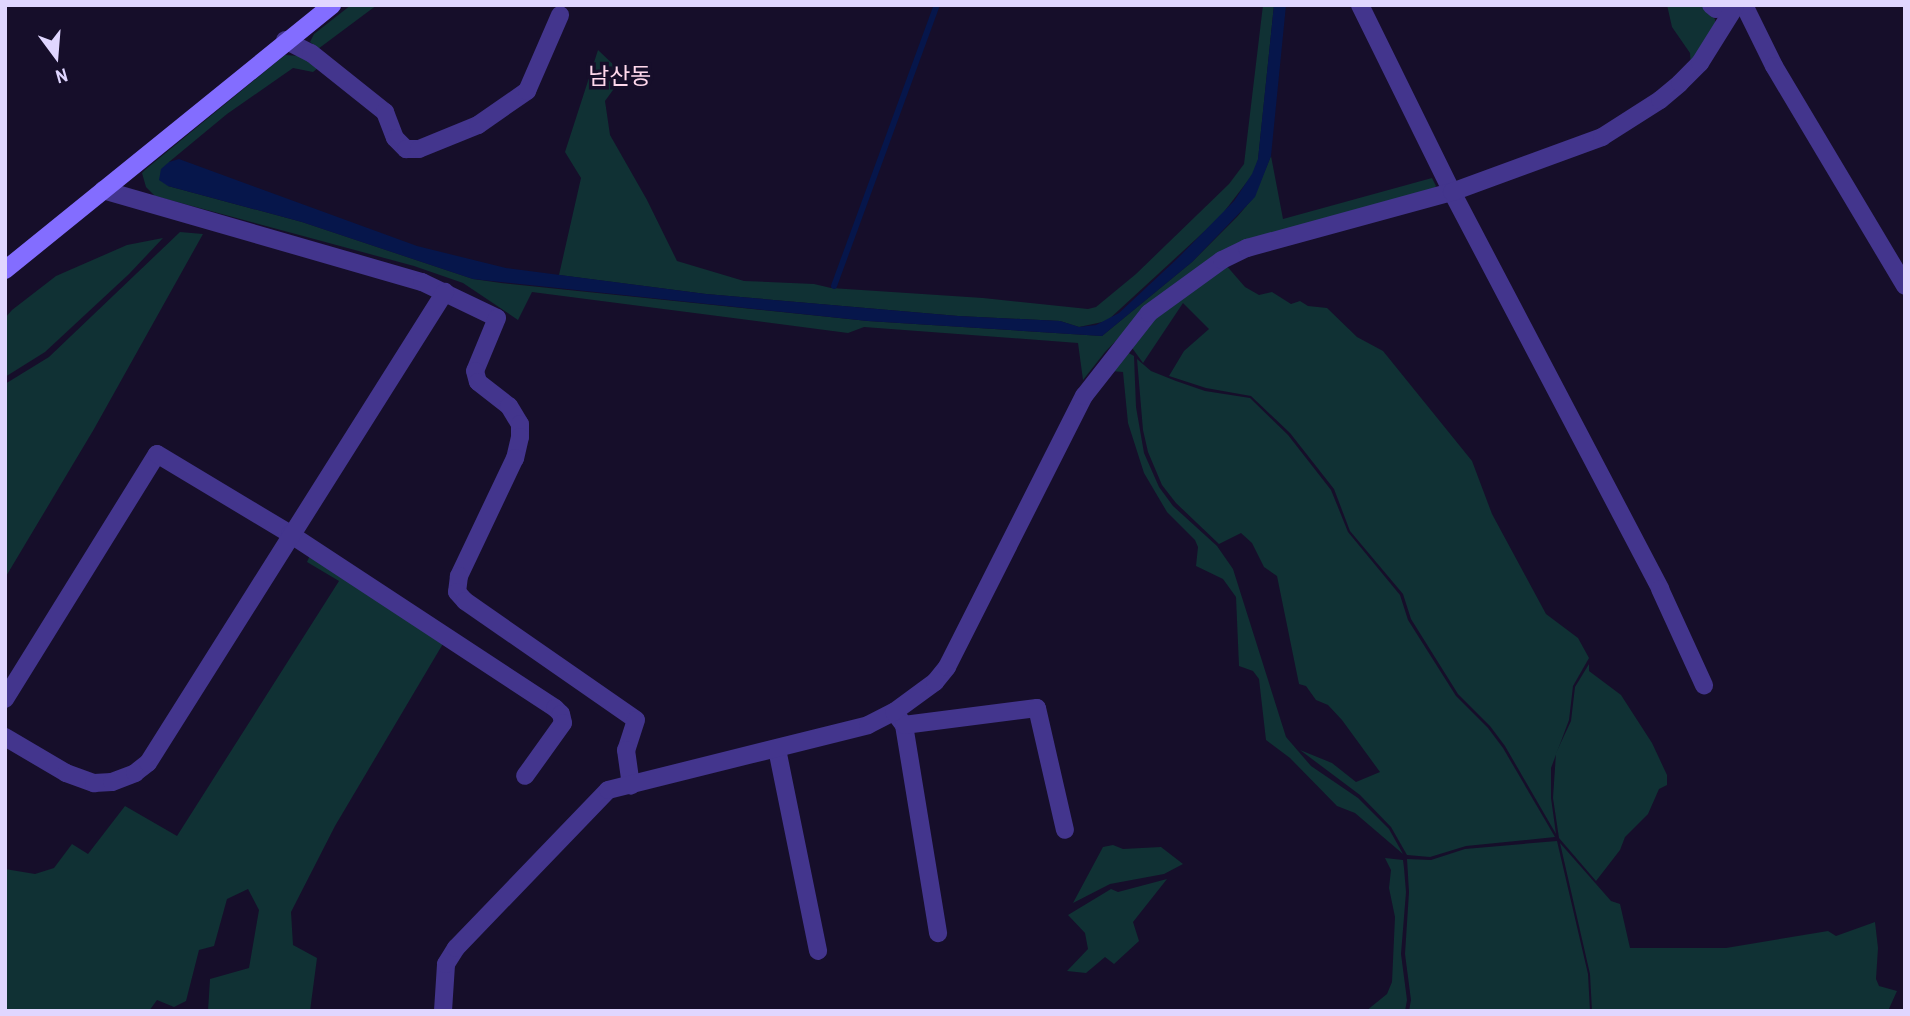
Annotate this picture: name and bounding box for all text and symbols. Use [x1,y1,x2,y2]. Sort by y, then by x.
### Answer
north arrow [21,21,91,91]
text: N [53,62,71,90]
district label: 남산동 [588,62,652,90]

